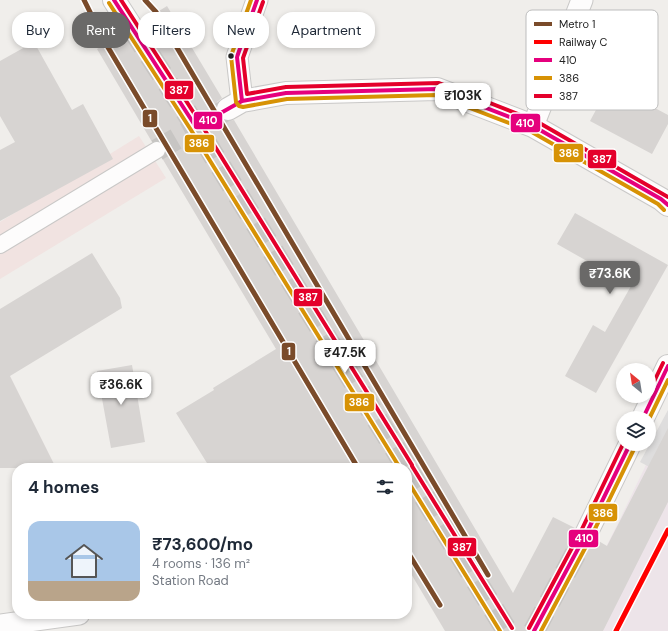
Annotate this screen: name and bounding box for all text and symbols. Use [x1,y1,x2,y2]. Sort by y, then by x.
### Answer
legend [526,10,658,110]
chip: Buy [12,12,64,48]
chip: Rent [72,12,130,48]
chip: Filters [138,12,205,48]
chip: New [213,12,269,48]
chip: Apartment [277,12,375,48]
text: Metro 1 [559,17,595,31]
text: Railway C [559,35,608,49]
unlabelled marker [226,51,236,61]
text: 410 [559,53,577,67]
text: 386 [559,71,579,85]
line badge: 387 [164,80,194,100]
text: 387 [169,83,189,97]
pin: ₹103K [435,83,491,117]
text: ₹103K [444,87,482,104]
text: 387 [559,89,578,103]
line badge: 1 [142,109,158,128]
text: 1 [148,111,152,125]
line badge: 410 [193,111,223,130]
text: 410 [199,113,218,127]
line badge: 410 [510,113,541,133]
text: 410 [516,116,535,130]
line badge: 386 [184,134,215,153]
text: 386 [189,136,209,150]
line badge: 386 [553,143,584,163]
text: 386 [559,146,579,160]
line badge: 387 [587,149,617,169]
text: 387 [592,152,612,166]
pin: ₹73.6K [577,261,643,295]
text: ₹73.6K [589,265,631,282]
line badge: 387 [293,288,323,307]
text: 387 [298,290,318,304]
pin: ₹47.5K [312,340,378,374]
line badge: 1 [281,342,296,361]
text: 1 [287,344,291,358]
text: ₹47.5K [324,344,366,361]
north arrow [616,363,656,403]
map controls [616,363,656,451]
pin: ₹36.6K [88,372,154,406]
text: ₹36.6K [99,376,143,393]
line badge: 386 [344,393,375,412]
text: 386 [349,395,369,409]
button: layers [616,411,656,451]
text: 4 homes [28,476,99,498]
icon: filters [374,476,396,498]
line badge: 386 [588,503,618,522]
text: 386 [593,506,613,520]
line badge: 410 [568,529,599,548]
text: 410 [575,531,594,545]
text: ₹73,600/mo [152,533,253,555]
icon: home [60,537,108,585]
line badge: 387 [447,537,477,557]
text: 387 [452,540,472,554]
text: 4 rooms · 136 m² [152,555,250,572]
text: Station Road [152,572,229,589]

